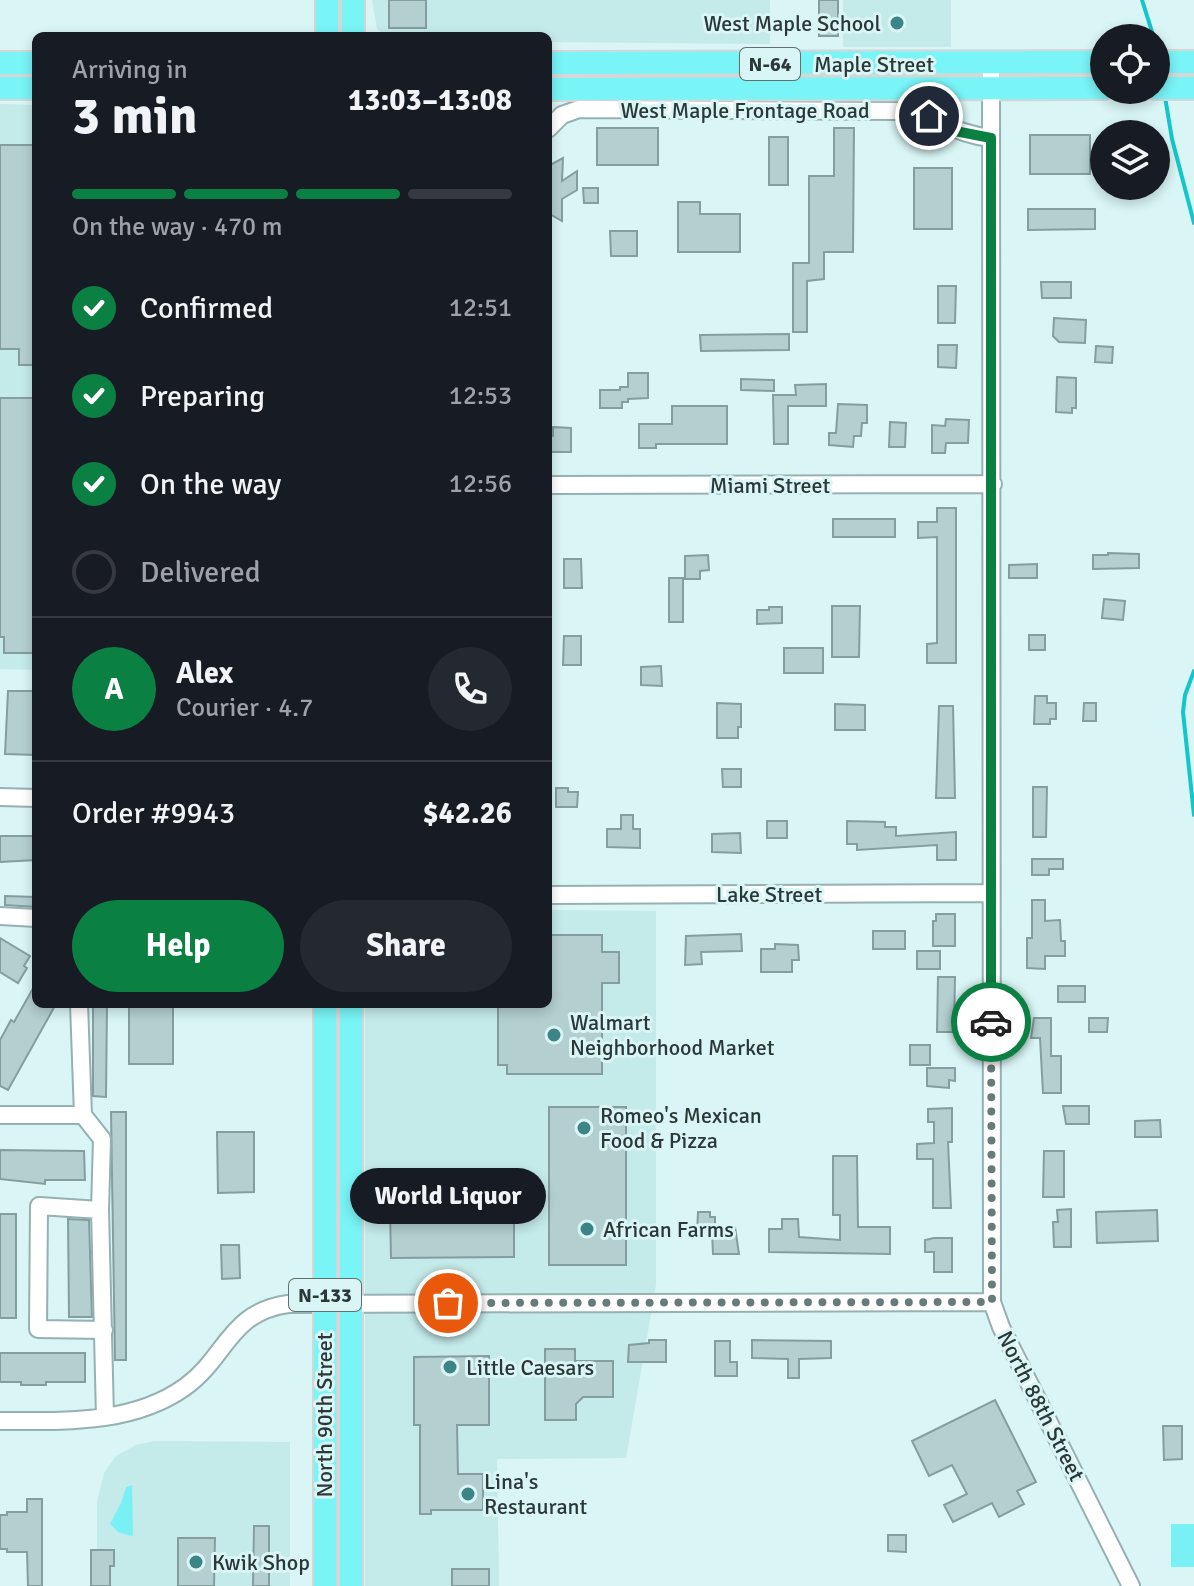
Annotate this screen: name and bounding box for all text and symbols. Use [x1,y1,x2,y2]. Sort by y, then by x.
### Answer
place label: West Maple School [703,10,881,37]
marker: West Maple School [888,14,906,32]
map controls [1090,24,1170,200]
button: locate [1090,24,1170,104]
road number: N-64 [740,48,800,80]
street label: Maple Street [814,51,934,78]
text: Arriving in [72,54,188,86]
text: 13:03–13:08 [348,82,512,119]
pin [895,82,963,150]
text: 3 min [72,84,198,148]
icon: home [907,94,951,138]
street label: West Maple Frontage Road [620,97,870,124]
button: layers [1090,120,1170,200]
text: On the way · 470 m [72,211,282,243]
icon: check [72,286,116,330]
text: Confirmed [140,290,273,327]
text: 12:51 [449,292,512,324]
icon: check [72,374,116,418]
text: Preparing [140,378,265,415]
text: 12:53 [449,380,512,412]
icon: check [72,462,116,506]
text: On the way [140,466,281,503]
text: 12:56 [449,468,512,500]
street label: Miami Street [710,472,831,499]
text: Delivered [140,554,261,591]
button: phone [428,647,512,731]
text: Alex [176,655,233,692]
text: A [104,671,124,708]
text: Courier · 4.7 [176,692,313,724]
text: Order #9943 [72,795,235,832]
text: $42.26 [422,795,512,832]
street label: Lake Street [716,881,822,908]
button: Help [72,900,284,992]
button: Share [300,900,512,992]
courier [951,982,1031,1062]
icon: car [969,1000,1013,1044]
place label: Walmart Neighborhood Market [570,1009,775,1061]
marker: Walmart Neighborhood Market [545,1026,563,1044]
place label: Romeo's Mexican Food & Pizza [600,1102,762,1154]
marker: Romeo's Mexican Food & Pizza [575,1119,593,1137]
callout: World Liquor [350,1167,546,1223]
text: World Liquor [374,1180,522,1212]
place label: African Farms [603,1216,734,1243]
marker: African Farms [578,1220,596,1238]
pin [414,1269,482,1337]
road number: N-133 [289,1279,361,1311]
icon: bag [426,1281,470,1325]
street label: North 88th Street [992,1326,1091,1486]
street label: North 90th Street [311,1332,338,1498]
place label: Little Caesars [466,1354,594,1381]
marker: Little Caesars [441,1358,459,1376]
place label: Lina's Restaurant [484,1468,588,1520]
marker: Lina's Restaurant [459,1485,477,1503]
place label: Kwik Shop [212,1549,310,1576]
marker: Kwik Shop [187,1553,205,1571]

